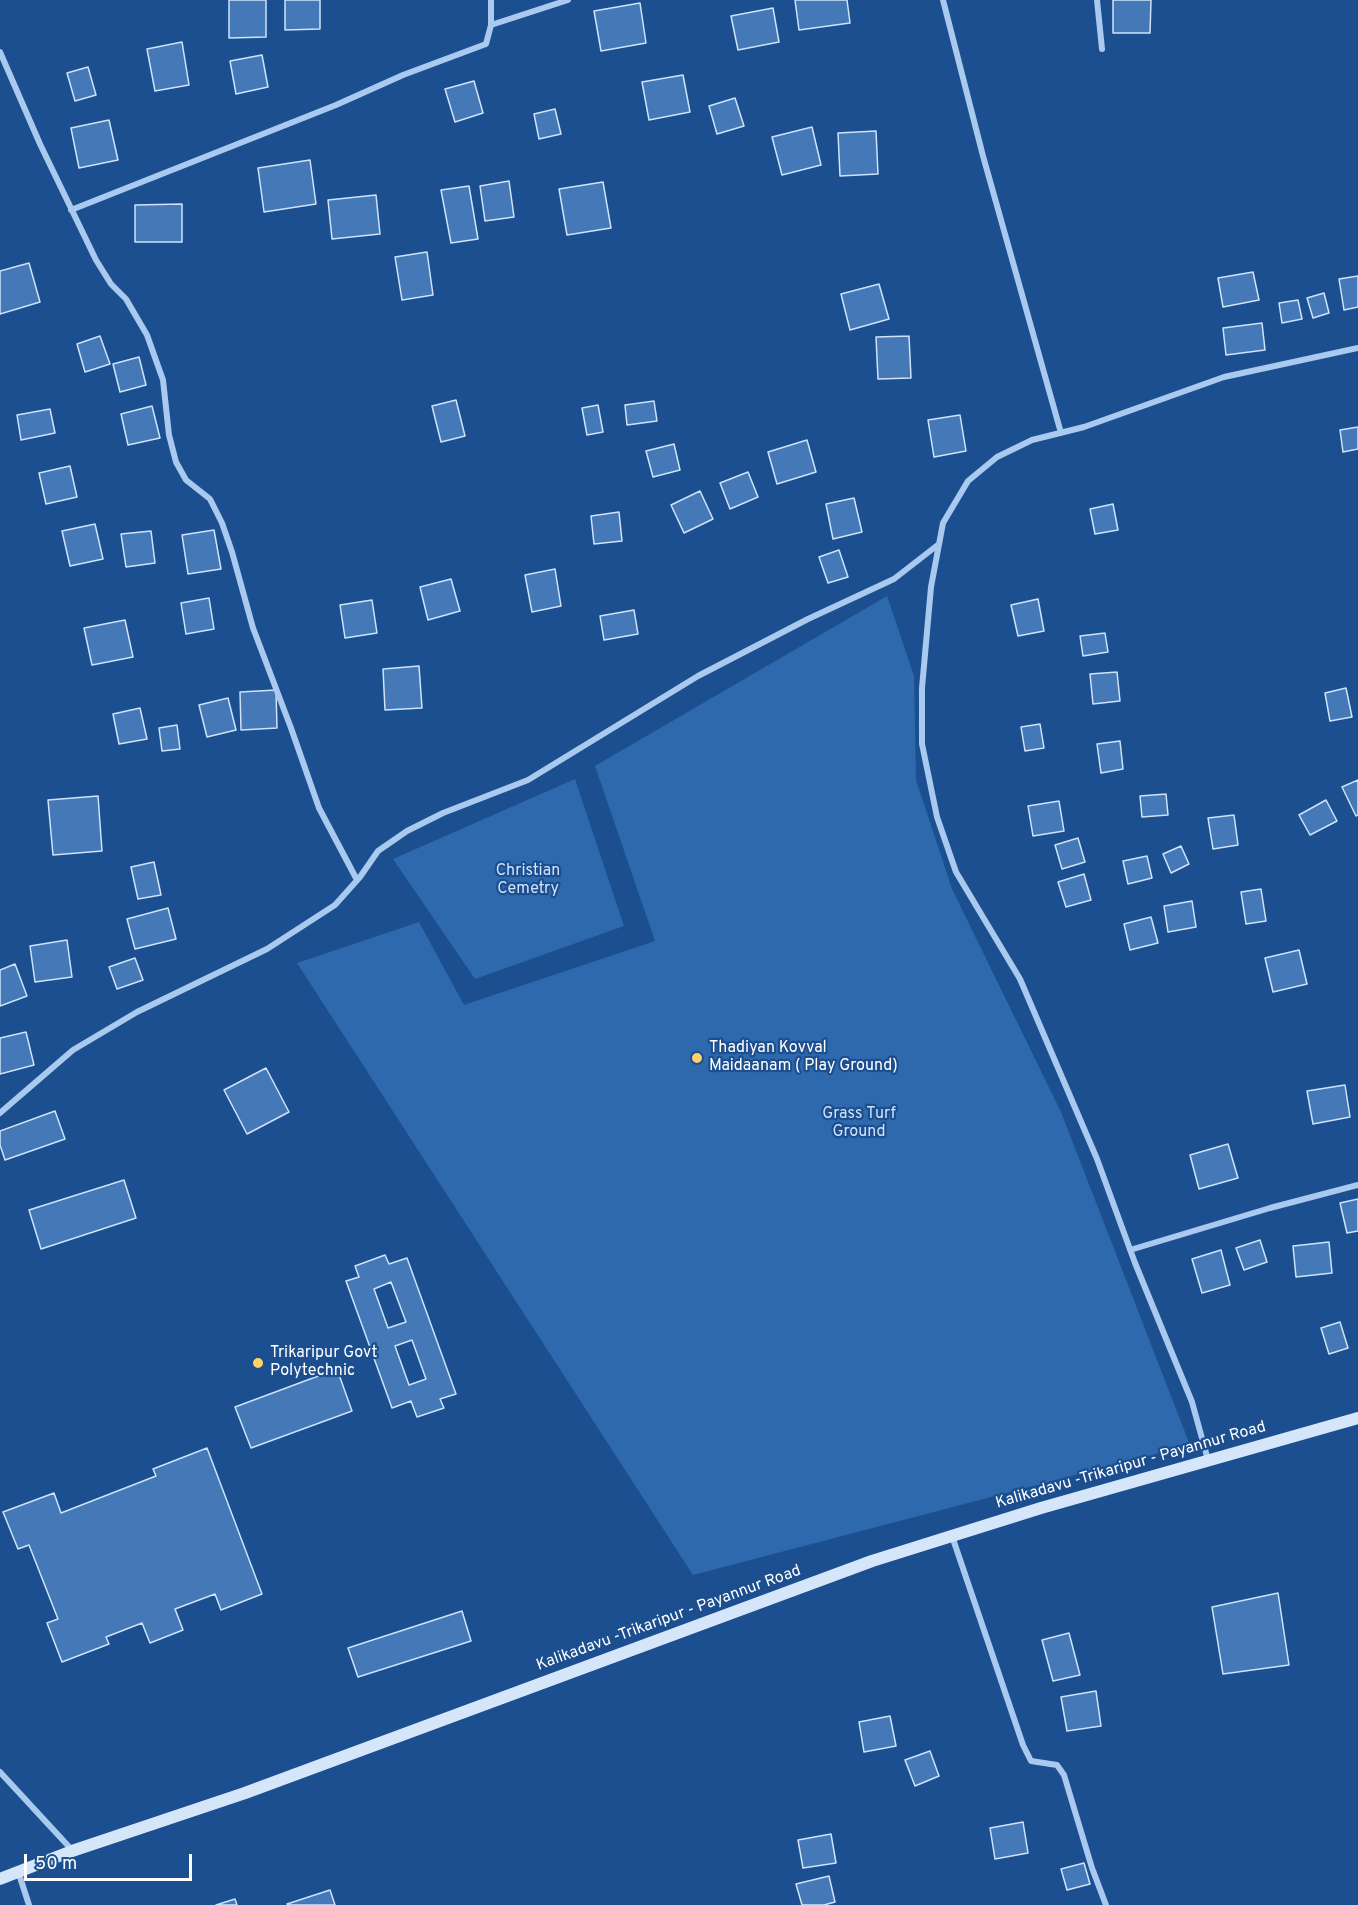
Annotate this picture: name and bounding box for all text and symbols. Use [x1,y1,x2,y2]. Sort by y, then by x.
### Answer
park label: Christian Cemetry [496,862,560,900]
place label: Thadiyan Kovval Maidaanam ( Play Ground) [709,1039,898,1077]
marker: Thadiyan Kovval Maidaanam ( Play Ground) [690,1051,704,1065]
park label: Grass Turf Ground [822,1105,896,1143]
place label: Trikaripur Govt Polytechnic [270,1344,377,1382]
marker: Trikaripur Govt Polytechnic [251,1356,265,1370]
street label: Kalikadavu -Trikaripur - Payannur Road [994,1418,1268,1514]
street label: Kalikadavu -Trikaripur - Payannur Road [534,1562,804,1676]
scale bar [27,1842,195,1880]
text: 50 m [35,1853,77,1876]

